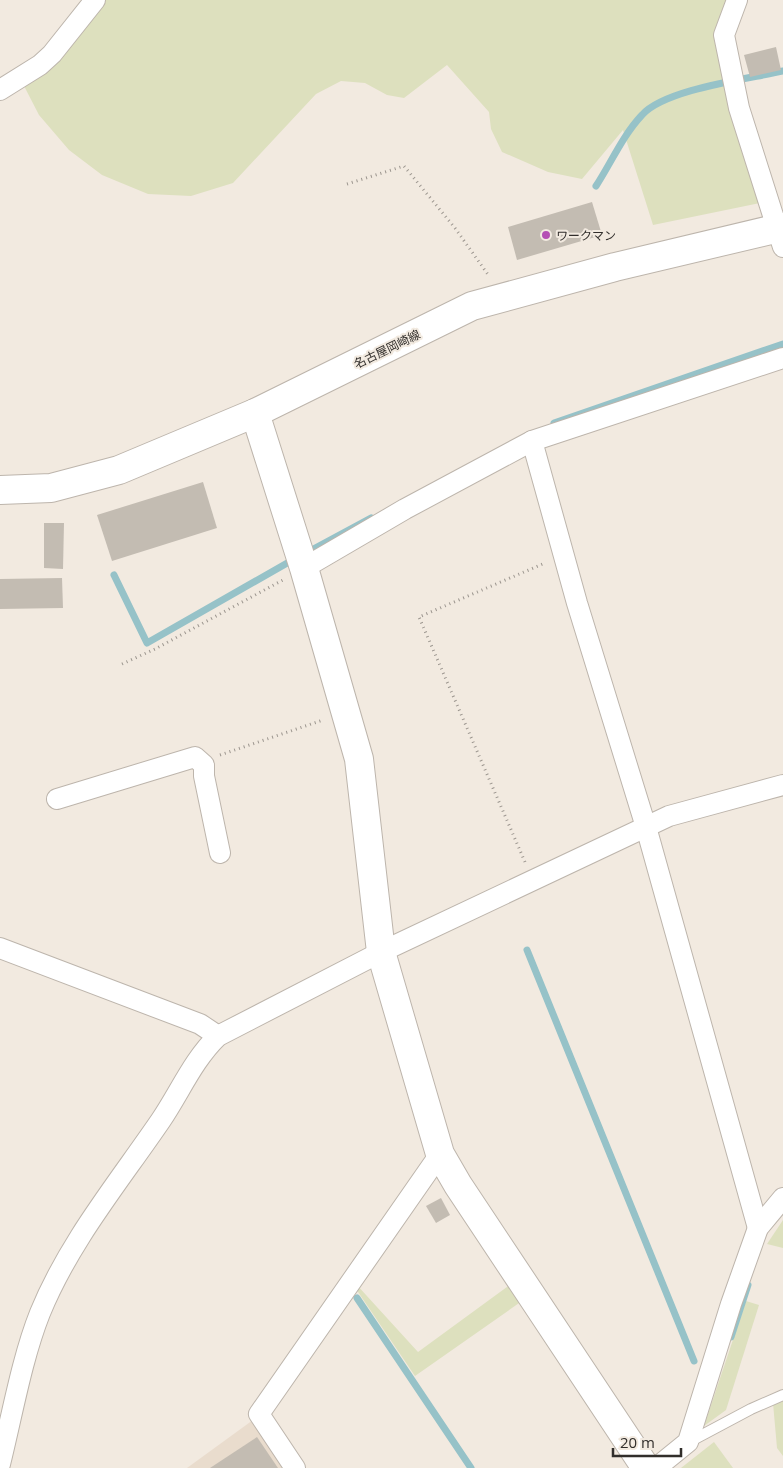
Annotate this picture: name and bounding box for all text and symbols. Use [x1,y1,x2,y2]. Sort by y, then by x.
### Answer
place label: ワークマン [556,227,616,244]
marker: ワークマン [540,229,552,241]
street label: 名古屋岡崎線 [351,326,423,372]
scale bar [613,1426,680,1458]
text: 20 m [620,1432,655,1452]

